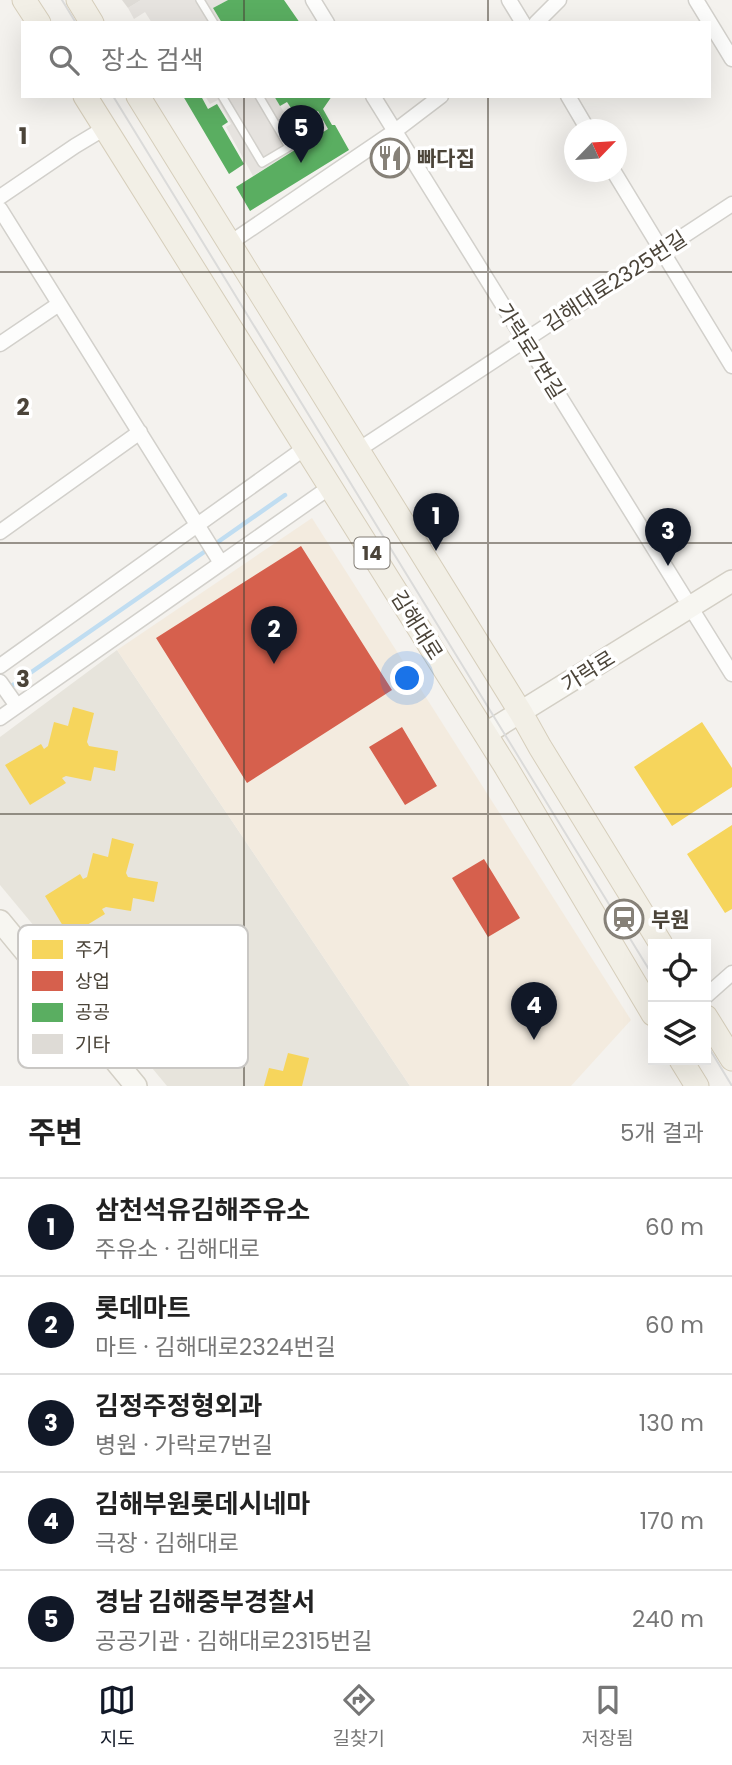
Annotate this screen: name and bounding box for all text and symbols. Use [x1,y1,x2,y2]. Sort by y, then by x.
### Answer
search box [21,21,711,98]
icon: search [45,41,83,79]
text: 장소 검색 [101,42,204,78]
pin: 5 [278,105,324,163]
north arrow [564,119,627,182]
text: 1 [19,120,27,152]
restaurant icon: 빠다집 [369,137,411,179]
place label: 빠다집 [417,144,475,173]
street label: 김해대로2325번길 [538,224,692,338]
street label: 가락로7번길 [490,297,572,405]
text: 2 [16,391,30,423]
pin: 1 [413,493,459,551]
pin: 3 [645,508,691,566]
road number: 14 [354,538,390,568]
street label: 김해대로 [384,585,450,665]
pin: 2 [251,606,297,664]
street label: 가락로 [556,643,620,699]
your location [390,661,424,695]
text: 3 [16,663,30,695]
station icon: 부원 [603,898,645,940]
place label: 부원 [651,905,690,934]
legend [18,925,248,1068]
text: 주거 [75,936,110,963]
map controls [648,939,711,1065]
button: locate [648,939,711,1002]
text: 상업 [75,968,110,995]
pin: 4 [511,982,557,1040]
text: 공공 [75,999,110,1026]
button: layers [648,1002,711,1065]
text: 기타 [75,1031,110,1058]
text: 주변 [28,1111,83,1154]
text: 5개 결과 [620,1117,704,1149]
text: 삼천석유김해주유소 [95,1192,310,1228]
text: 1 [47,1211,55,1243]
text: 60 m [645,1211,704,1243]
text: 주유소 · 김해대로 [95,1233,260,1265]
text: 롯데마트 [95,1290,191,1326]
text: 2 [44,1309,58,1341]
text: 60 m [645,1309,704,1341]
text: 마트 · 김해대로2324번길 [95,1331,336,1363]
text: 김정주정형외과 [95,1388,262,1424]
text: 3 [44,1407,58,1439]
text: 130 m [639,1407,704,1439]
text: 병원 · 가락로7번길 [95,1429,273,1461]
text: 김해부원롯데시네마 [95,1486,310,1522]
text: 4 [43,1505,59,1537]
text: 170 m [640,1505,704,1537]
text: 극장 · 김해대로 [95,1527,239,1559]
text: 경남 김해중부경찰서 [95,1584,316,1620]
text: 5 [44,1603,58,1635]
text: 240 m [632,1603,704,1635]
text: 공공기관 · 김해대로2315번길 [95,1625,372,1657]
tab: 지도 [98,1681,136,1753]
tab: 길찾기 [333,1681,385,1753]
tab: 저장됨 [581,1681,634,1753]

